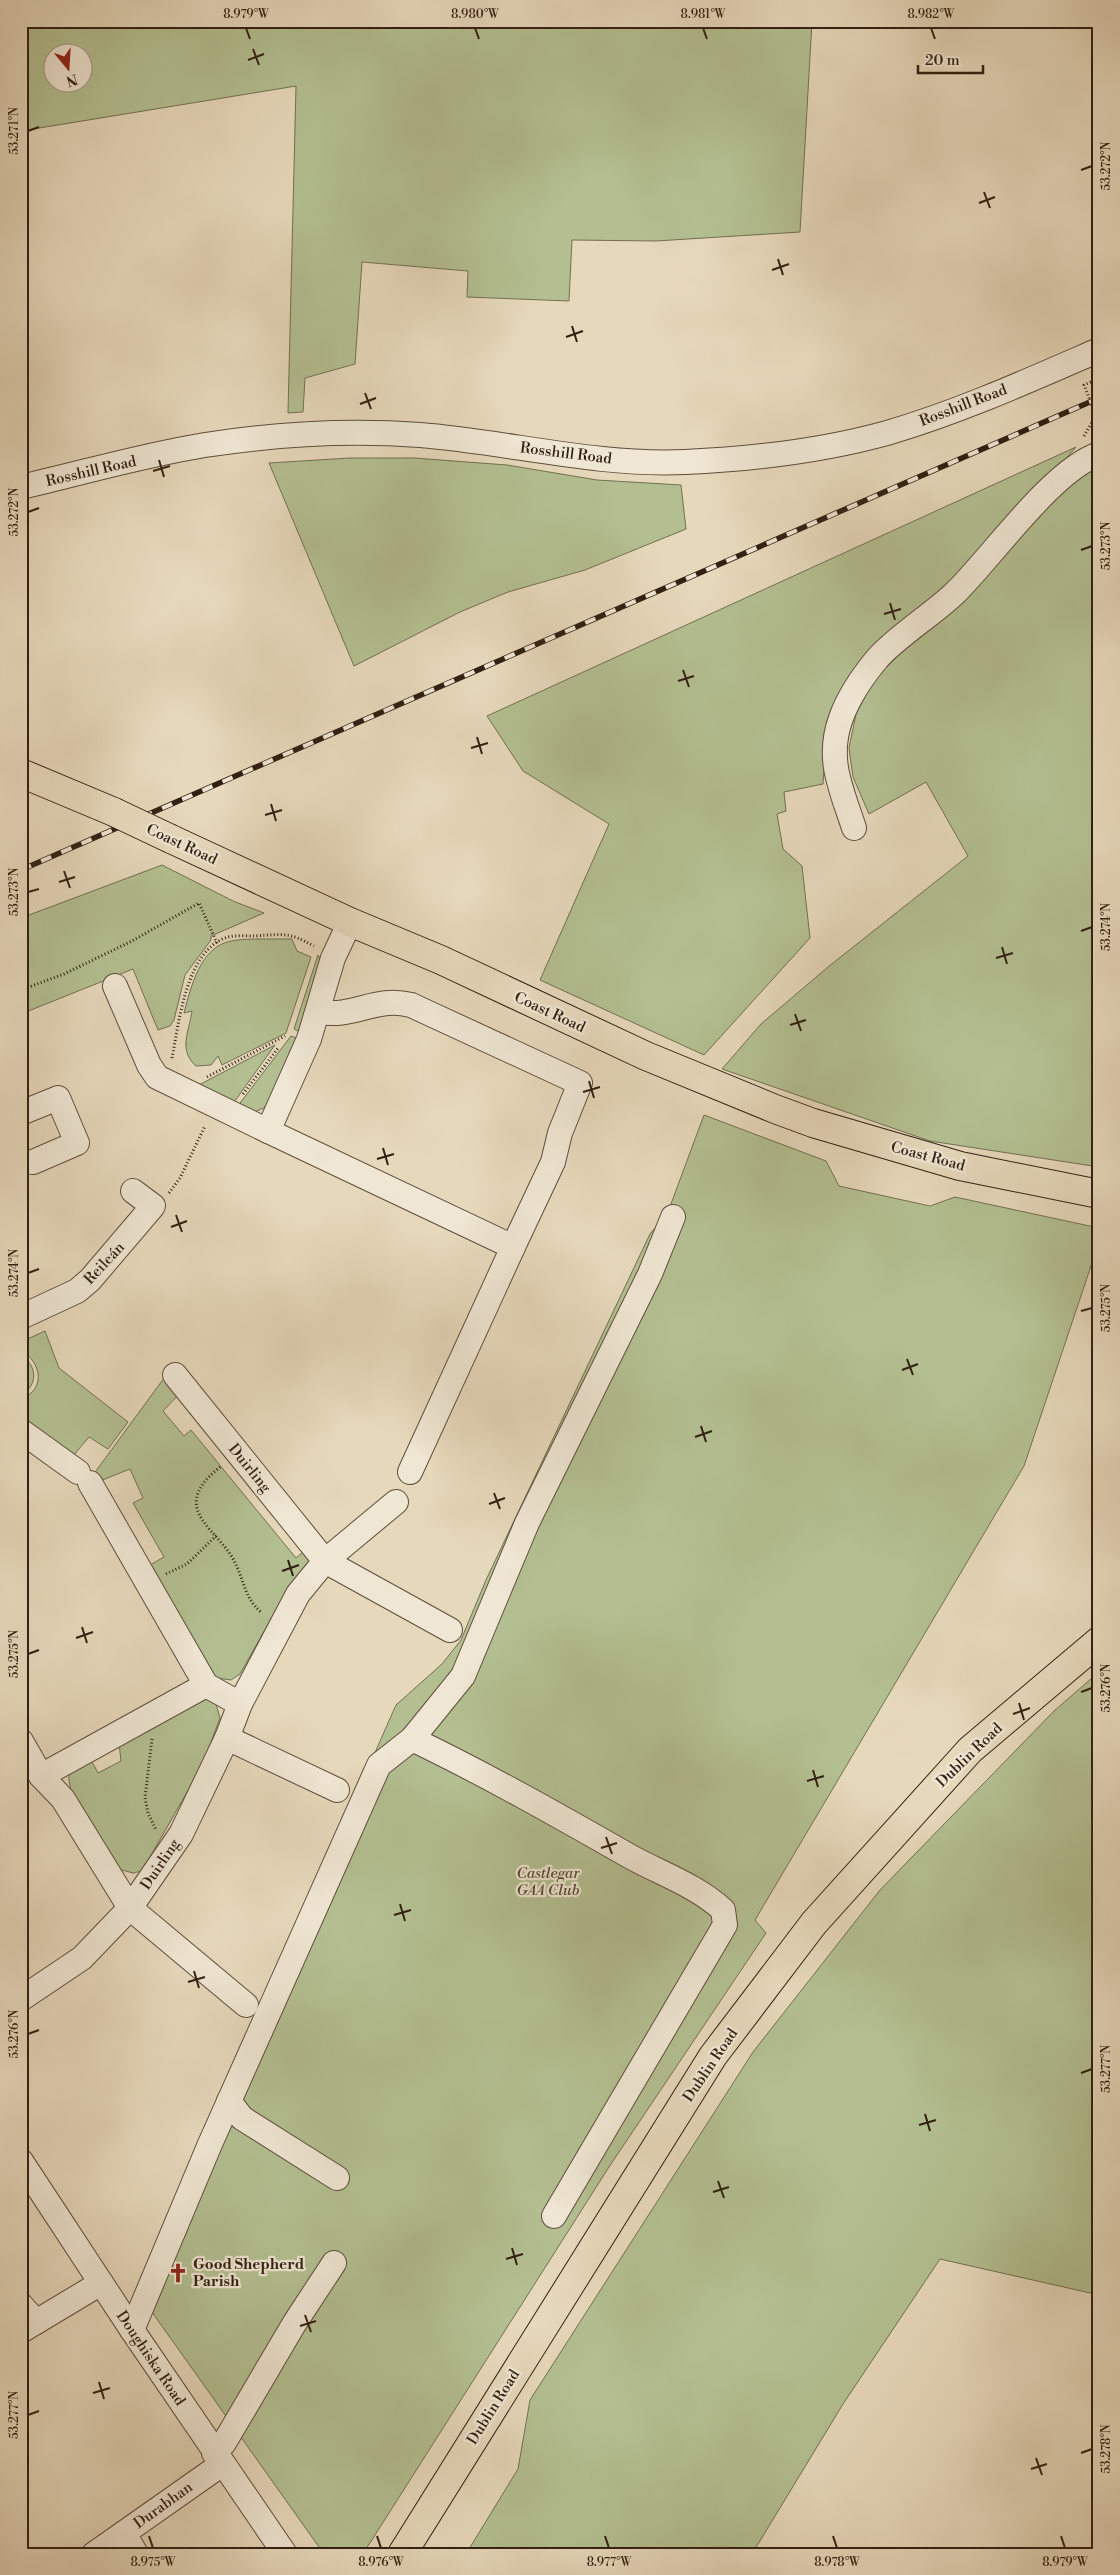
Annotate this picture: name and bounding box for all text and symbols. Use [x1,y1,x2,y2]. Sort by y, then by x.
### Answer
text: 8.979°W [223,7,270,22]
text: 8.980°W [451,7,500,22]
text: 8.981°W [681,7,727,22]
text: 8.982°W [908,7,956,22]
north arrow [42,42,92,92]
scale bar [918,42,982,74]
text: 20 m [925,51,960,70]
text: N [64,69,80,90]
text: 53.271°N [7,107,22,155]
text: 53.272°N [1099,142,1114,190]
street label: Rosshill Road [917,380,1010,431]
street label: Rosshill Road [519,438,613,469]
street label: Rosshill Road [44,452,139,491]
text: 53.272°N [7,488,22,536]
text: 53.273°N [1099,522,1114,570]
street label: Coast Road [143,820,221,869]
text: 53.273°N [7,868,22,916]
text: 53.274°N [1099,903,1114,951]
street label: Coast Road [511,988,589,1037]
street label: Coast Road [889,1137,968,1176]
street label: Reileán [80,1238,129,1289]
text: 53.274°N [7,1249,22,1297]
text: 53.275°N [1099,1284,1114,1332]
street label: Duirling [224,1440,275,1497]
text: 53.275°N [7,1630,22,1678]
text: 53.276°N [1099,1663,1114,1712]
street label: Dublin Road [932,1719,1007,1792]
street label: Duirling [136,1835,184,1893]
park label: Castlegar GAA Club [516,1864,580,1900]
text: 53.276°N [7,2009,22,2058]
street label: Dublin Road [679,2024,742,2106]
text: 53.277°N [1099,2045,1114,2093]
place label: Good Shepherd Parish [193,2255,305,2291]
church icon: Good Shepherd Parish [167,2262,189,2284]
street label: Doughiska Road [112,2307,190,2410]
street label: Dublin Road [463,2366,524,2448]
text: 53.277°N [7,2391,22,2439]
text: 53.278°N [1099,2424,1114,2474]
street label: Durabhan [130,2478,197,2533]
text: 8.975°W [130,2555,177,2570]
text: 8.976°W [358,2555,405,2570]
text: 8.977°W [587,2555,632,2570]
text: 8.978°W [814,2555,861,2570]
text: 8.979°W [1042,2555,1089,2570]

